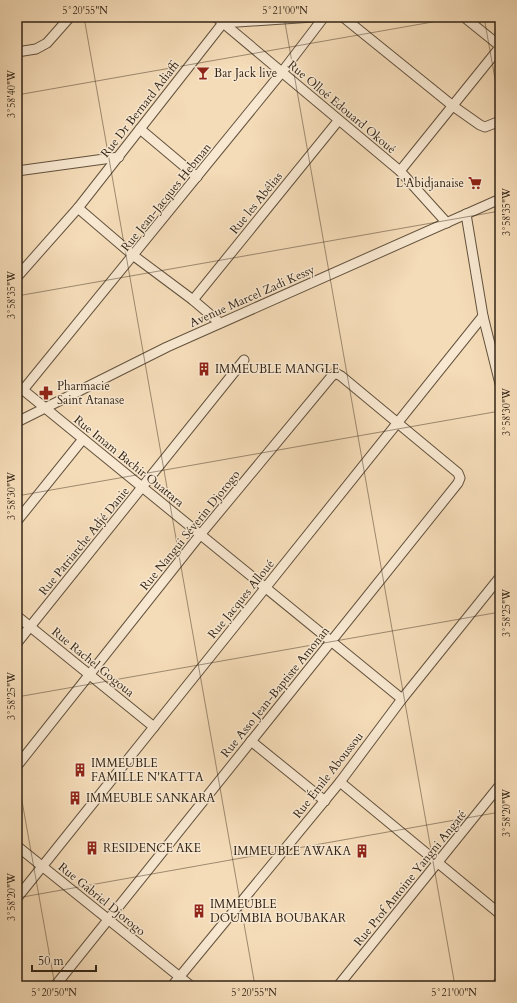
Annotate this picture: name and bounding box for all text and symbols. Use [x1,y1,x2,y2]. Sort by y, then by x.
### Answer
text: 5°20'55"N [62,4,108,18]
text: 5°21'00"N [262,4,308,18]
street label: Rue Dr Bernard Adiaffi [97,57,183,161]
street label: Rue Olloé Edouard Okoué [285,57,399,157]
bar icon: Bar Jack live [195,65,211,81]
place label: Bar Jack live [214,65,277,81]
text: 3°58'40"W [5,69,19,118]
street label: Rue Jean-Jacques Hebman [117,139,215,254]
street label: Rue les Abélias [226,169,286,237]
place label: L'Abidjanaise [396,175,464,191]
supermarket icon: L'Abidjanaise [467,175,483,191]
text: 3°58'35"W [500,187,514,236]
street label: Avenue Marcel Zadi Kessy [187,261,318,331]
text: 3°58'35"W [5,270,19,319]
building icon: IMMEUBLE MANGLE [196,361,212,377]
place label: IMMEUBLE MANGLE [215,361,339,377]
place label: Pharmacie Saint Atanase [57,378,124,408]
pharmacy icon: Pharmacie Saint Atanase [38,385,54,401]
text: 3°58'30"W [500,387,514,436]
street label: Rue Imam Bachir Ouattara [71,412,188,511]
street label: Rue Nangui Séverin Djorogo [137,466,244,593]
text: 3°58'30"W [5,471,19,520]
street label: Rue Patriarche Adjé Danie [35,483,133,599]
street label: Rue Jacques Alloué [204,556,278,642]
text: 3°58'25"W [500,588,514,637]
street label: Rue Asso Jean-Baptiste Amonan [217,623,333,761]
street label: Rue Rachel Gogoua [48,624,138,701]
text: 3°58'25"W [5,671,19,720]
street label: Rue Émile Aboussou [288,728,367,821]
place label: IMMEUBLE FAMILLE N'KATTA [91,755,204,785]
building icon: IMMEUBLE FAMILLE N'KATTA [72,762,88,778]
text: 3°58'20"W [500,788,514,837]
building icon: IMMEUBLE SANKARA [67,790,83,806]
place label: IMMEUBLE SANKARA [86,790,216,806]
street label: Rue Prof Antoine Yangni Angaté [350,807,470,949]
building icon: RESIDENCE AKE [84,840,100,856]
place label: RESIDENCE AKE [103,840,201,856]
place label: IMMEUBLE AWAKA [233,843,351,859]
building icon: IMMEUBLE AWAKA [354,843,370,859]
street label: Rue Gabriel Djorogo [55,859,149,939]
text: 3°58'20"W [5,872,19,921]
place label: IMMEUBLE DOUMBIA BOUBAKAR [210,896,347,926]
building icon: IMMEUBLE DOUMBIA BOUBAKAR [191,903,207,919]
scale bar [32,947,96,973]
text: 50 m [38,953,65,969]
text: 5°20'50"N [31,986,77,1000]
text: 5°20'55"N [231,986,277,1000]
text: 5°21'00"N [431,986,477,1000]

